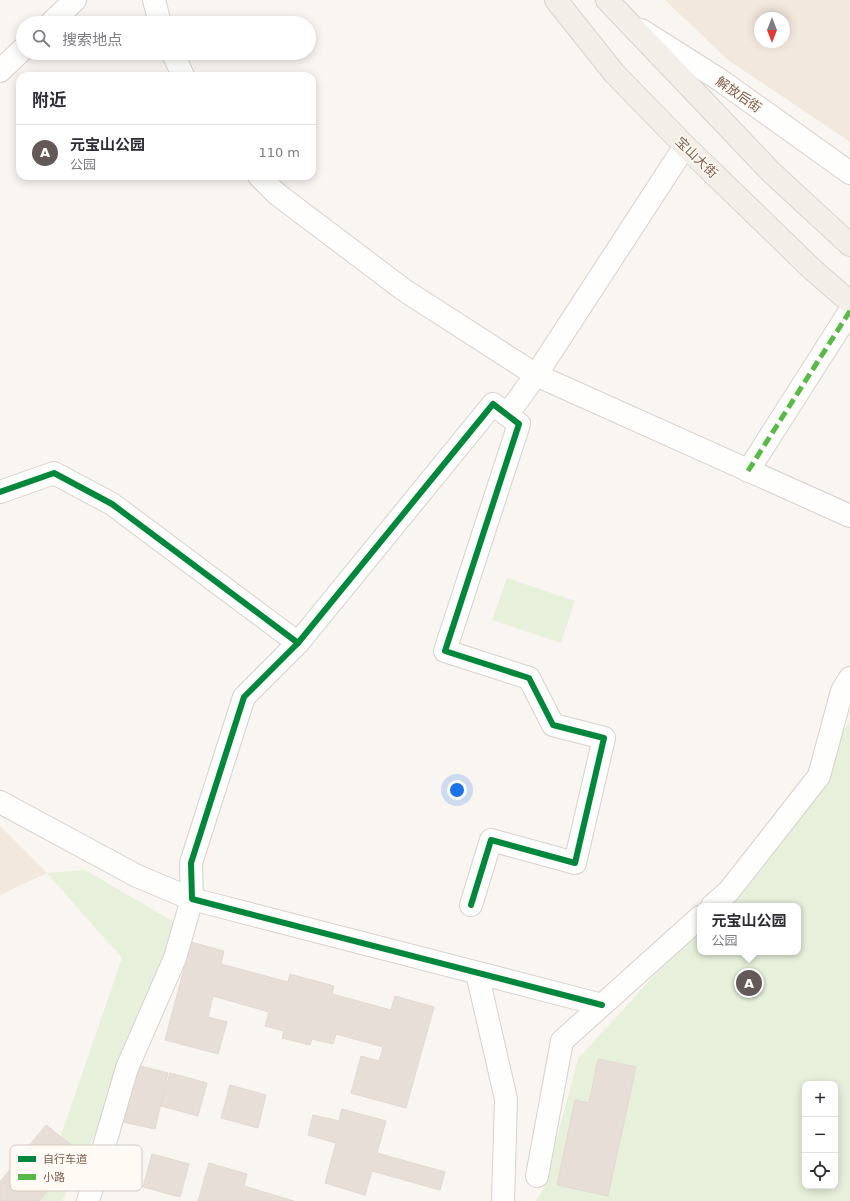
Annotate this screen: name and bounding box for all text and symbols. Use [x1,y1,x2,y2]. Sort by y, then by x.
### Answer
north arrow [754,12,790,48]
search box [16,16,316,60]
icon: search [30,27,52,49]
text: 搜索地点 [62,31,122,49]
street label: 解放后街 [713,73,764,115]
text: 附近 [32,90,66,110]
street label: 宝山大街 [673,134,721,181]
text: 元宝山公园 [70,136,145,154]
text: A [40,145,50,160]
text: 110 m [258,145,300,160]
text: 公园 [70,157,96,172]
your location [447,780,467,800]
popup [697,903,801,955]
text: 元宝山公园 [711,912,787,930]
text: 公园 [711,933,738,948]
pin: A [736,968,762,998]
map controls [802,1081,838,1189]
button: + [802,1081,838,1117]
button: − [802,1117,838,1153]
legend [10,1145,142,1191]
text: 自行车道 [43,1153,87,1166]
button: locate [802,1153,838,1189]
text: 小路 [43,1171,65,1184]

